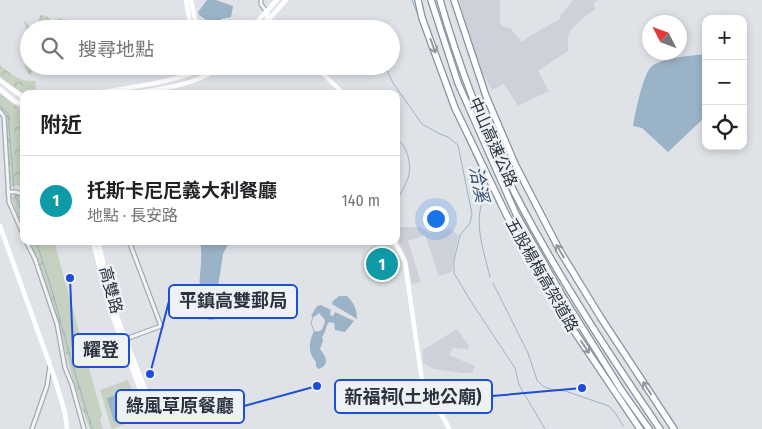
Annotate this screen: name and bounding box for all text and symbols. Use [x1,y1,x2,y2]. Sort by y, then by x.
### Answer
north arrow [642,15,687,60]
map controls [702,15,747,150]
button: + [702,15,747,60]
search box [20,20,400,75]
icon: search [38,34,66,62]
text: 搜尋地點 [78,38,154,61]
one-way arrow [428,38,438,54]
button: − [702,60,747,105]
street label: 中山高速公路 [465,94,521,190]
button: locate [702,105,747,150]
text: 附近 [40,112,82,138]
water label: 洽溪 [465,164,494,207]
text: 托斯卡尼尼義大利餐廳 [87,179,277,202]
text: 1 [53,191,59,210]
text: 140 m [342,191,380,210]
text: 地點 · 長安路 [87,206,178,225]
your location [423,206,449,232]
street label: 五股楊梅高架道路 [502,215,582,335]
one-way arrow [555,244,565,258]
pin: 1 [366,245,398,283]
street label: 高雙路 [96,264,126,316]
callout: 平鎮高雙郵局 [169,285,297,318]
text: 平鎮高雙郵局 [179,290,287,312]
callout: 耀登 [73,334,129,367]
text: 耀登 [83,339,119,361]
one-way arrow [580,339,590,353]
callout: 新福祠(土地公廟) [335,380,492,413]
one-way arrow [642,382,652,396]
text: 新福祠(土地公廟) [345,386,482,408]
callout: 綠風草原餐廳 [116,390,244,423]
text: 綠風草原餐廳 [126,395,234,417]

